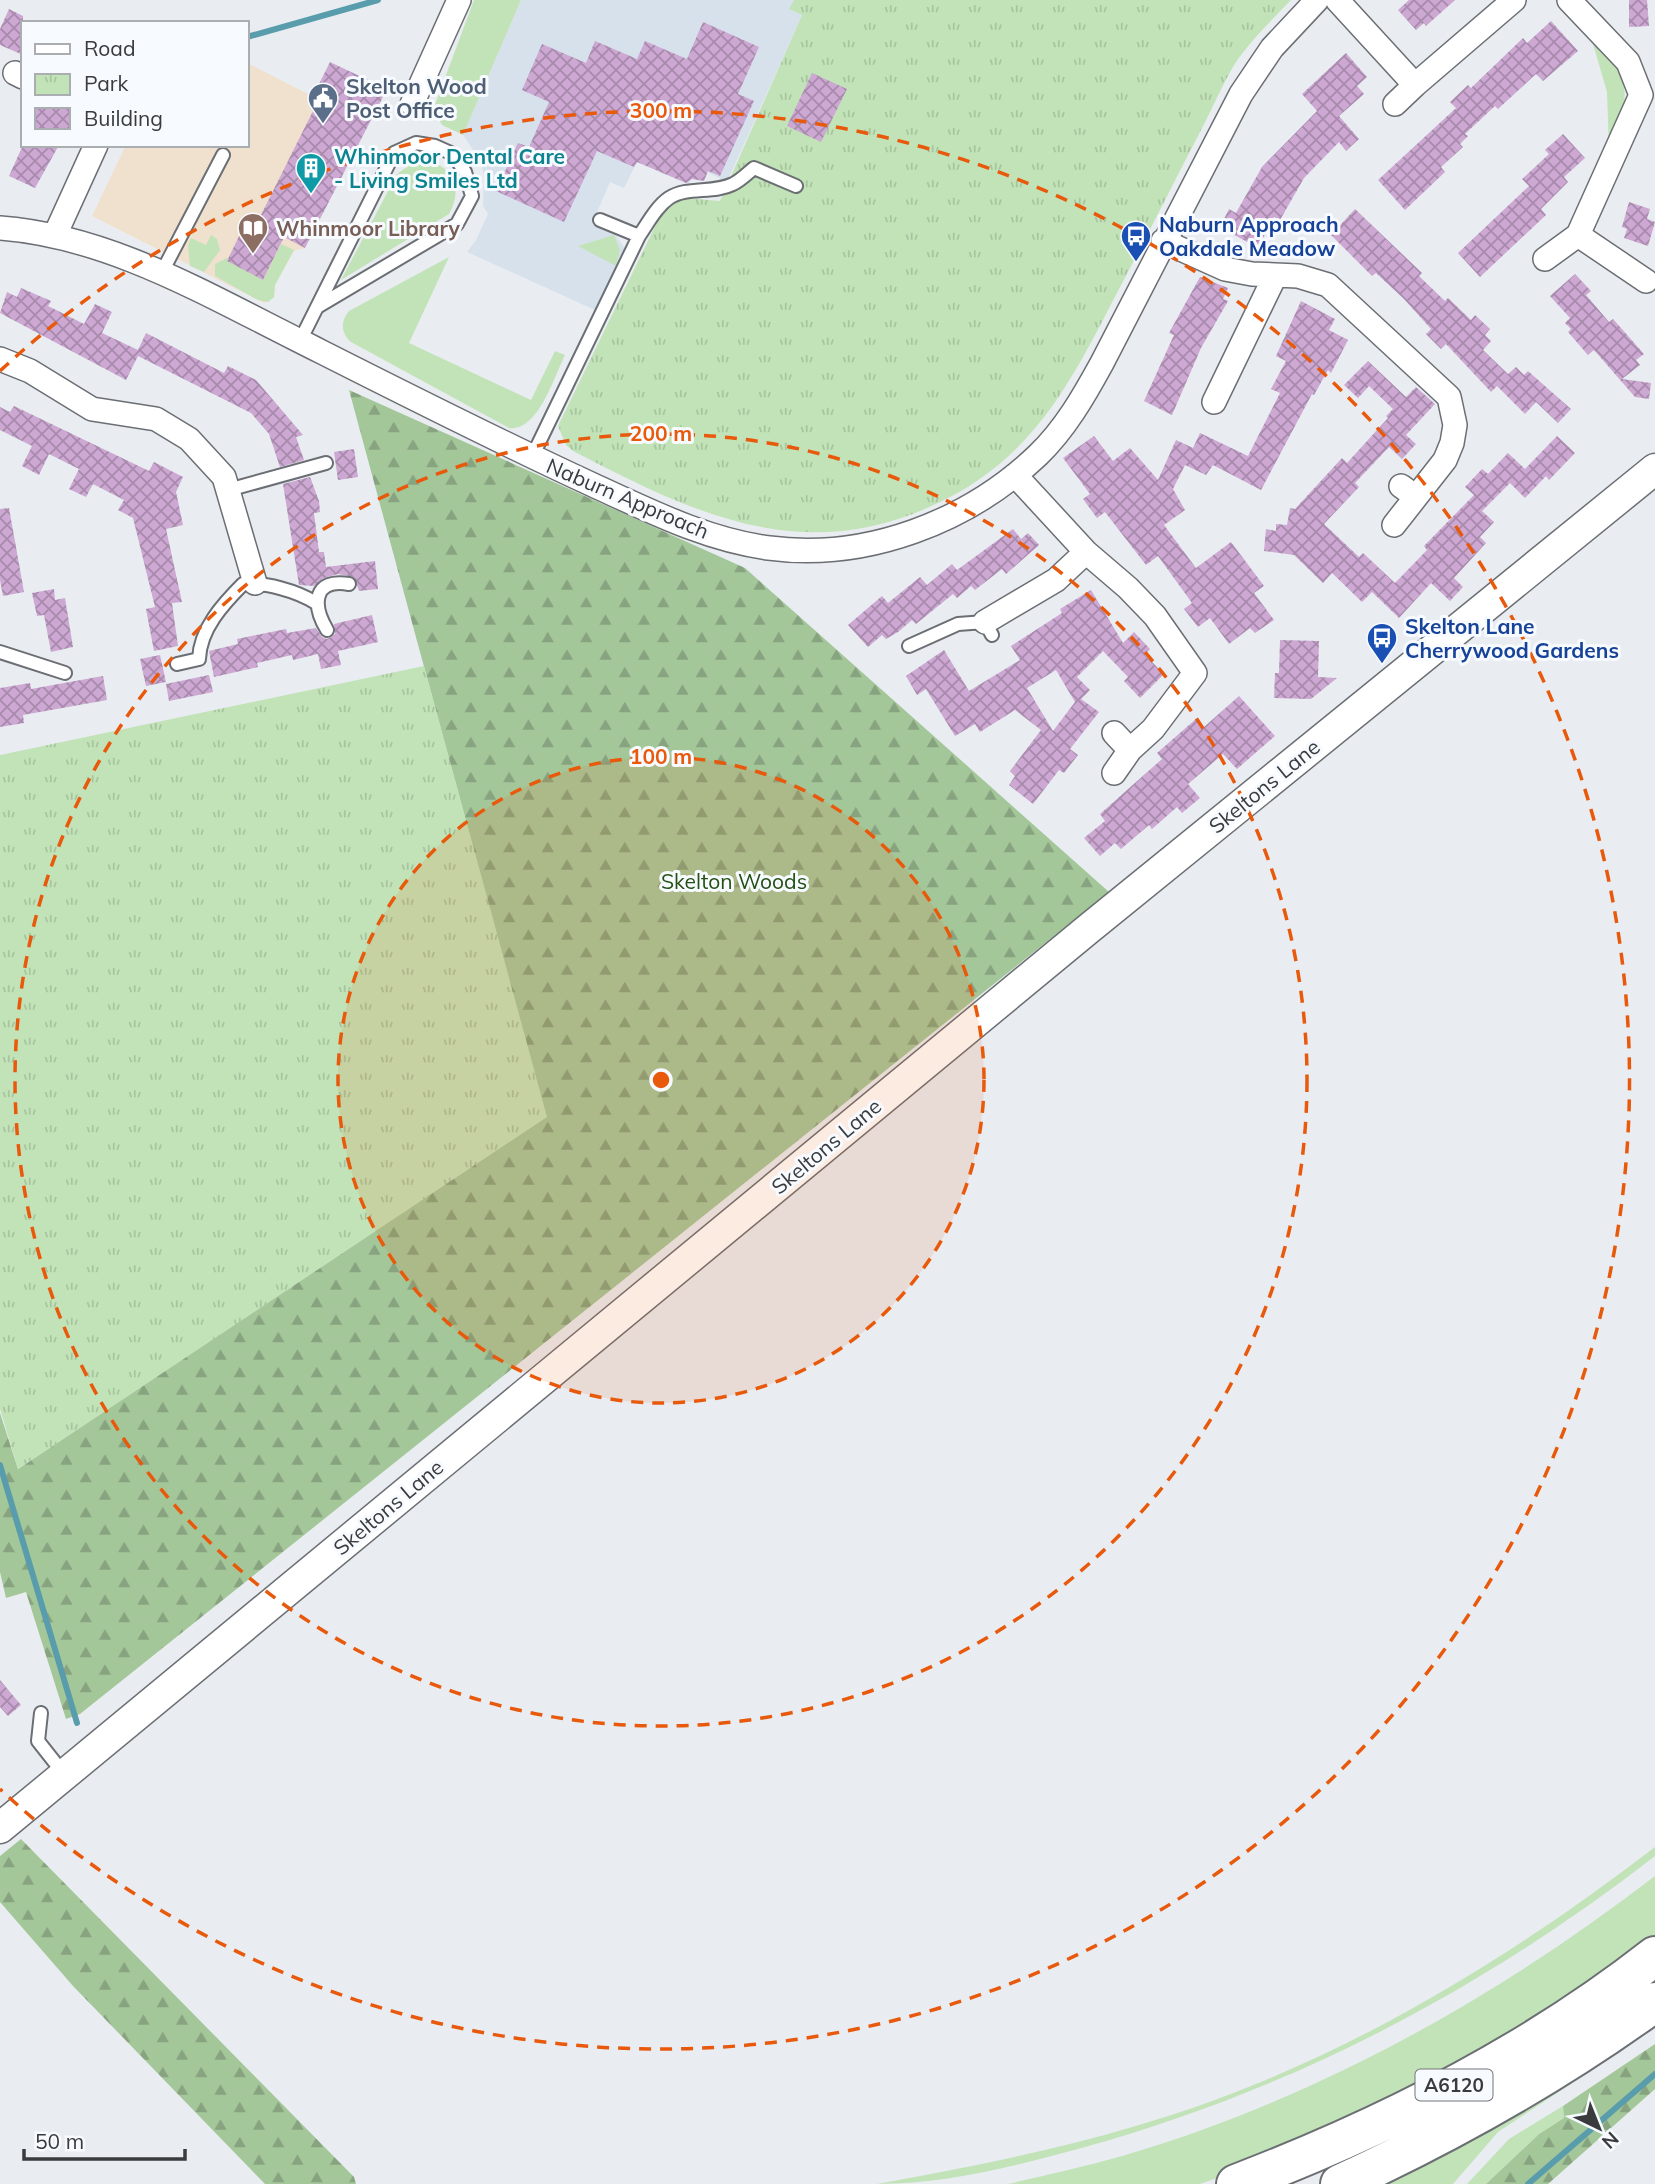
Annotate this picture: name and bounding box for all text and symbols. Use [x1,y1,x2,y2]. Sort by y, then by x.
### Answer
legend [21,21,248,147]
text: Road [84,35,135,61]
text: Park [84,70,128,96]
place label: Skelton Wood Post Office [346,73,487,123]
public building icon: Skelton Wood Post Office [306,81,340,125]
text: 300 m [630,97,692,123]
text: Building [84,105,163,131]
place label: Whinmoor Dental Care - Living Smiles Ltd [334,143,565,193]
building icon: Whinmoor Dental Care - Living Smiles Ltd [294,151,328,195]
library icon: Whinmoor Library [236,211,270,255]
place label: Naburn Approach Oakdale Meadow [1159,211,1339,261]
place label: Whinmoor Library [276,215,460,241]
bus stop icon: Naburn Approach Oakdale Meadow [1119,219,1153,263]
text: 200 m [630,420,692,446]
street label: Naburn Approach [543,452,713,544]
place label: Skelton Lane Cherrywood Gardens [1405,613,1619,663]
bus stop icon: Skelton Lane Cherrywood Gardens [1365,621,1399,665]
street label: Skeltons Lane [1203,733,1325,839]
text: 100 m [630,743,692,769]
park label: Skelton Woods [661,868,807,894]
centre of rings [649,1068,673,1092]
street label: Skeltons Lane [766,1093,886,1199]
street label: Skeltons Lane [328,1454,448,1560]
road number: A6120 [1416,2070,1492,2100]
north arrow [1564,2093,1634,2163]
scale bar [24,2118,186,2162]
text: N [1597,2127,1624,2154]
text: 50 m [35,2128,84,2154]

